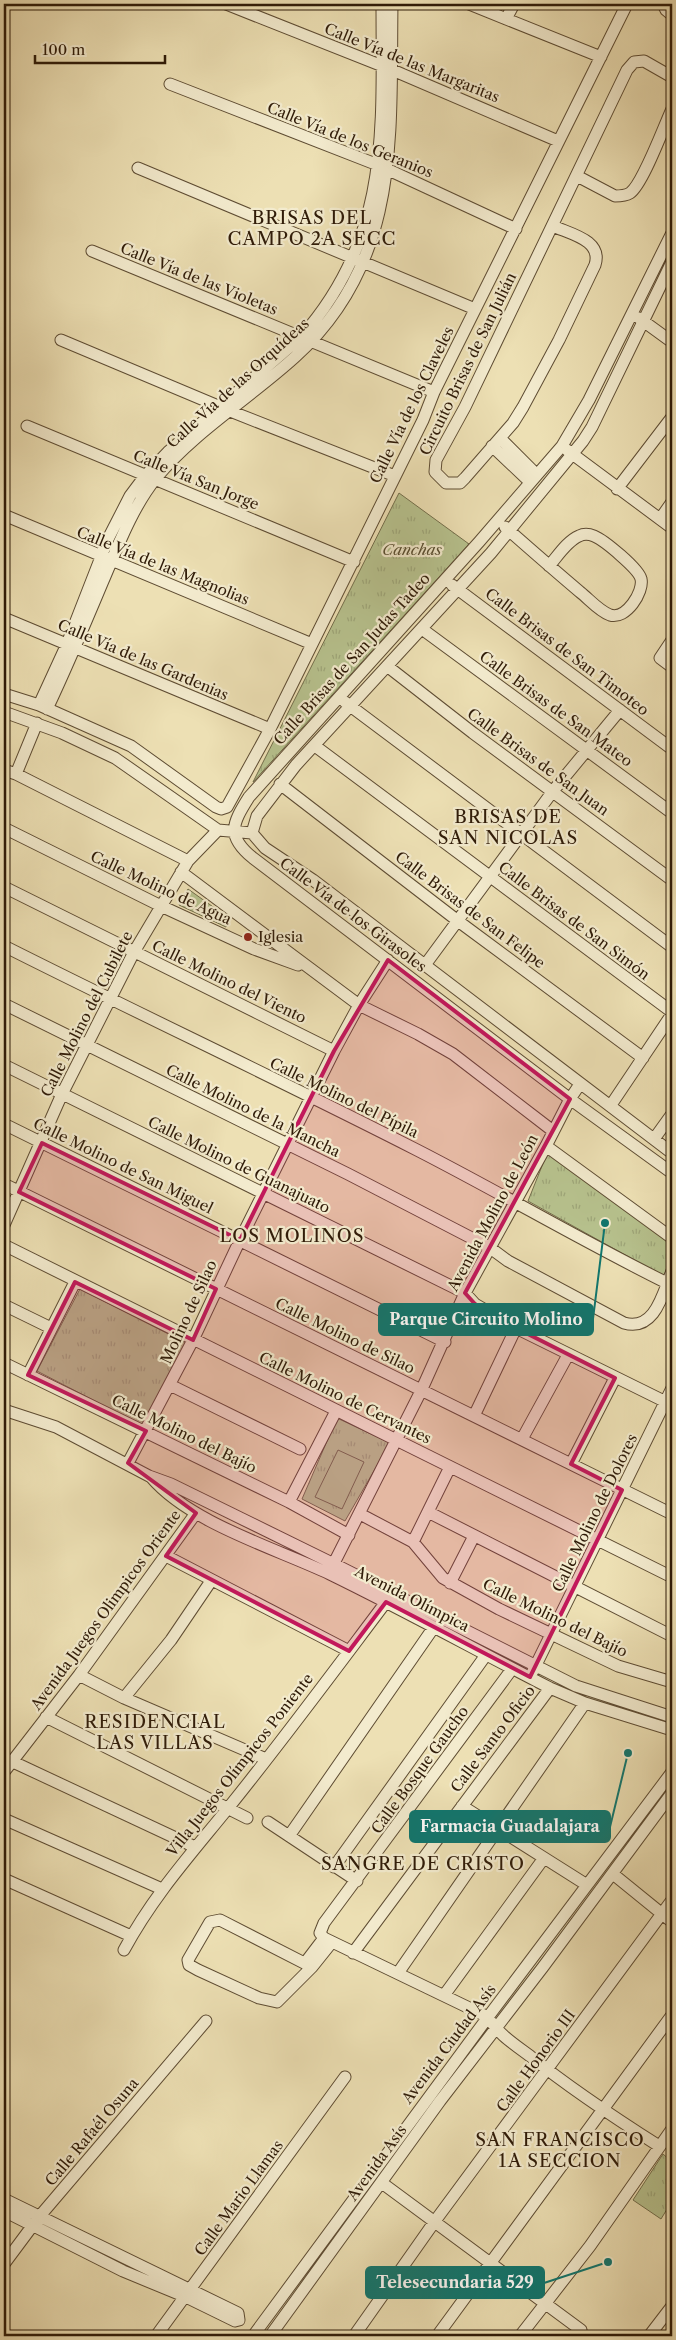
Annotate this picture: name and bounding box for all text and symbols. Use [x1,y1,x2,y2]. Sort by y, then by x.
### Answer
street label: Calle Vía de las Margaritas [322,19,503,106]
scale bar [35,32,165,64]
text: 100 m [42,40,85,59]
street label: Calle Vía de los Geranios [264,98,436,182]
district label: BRISAS DEL CAMPO 2A SECC [228,207,396,250]
street label: Calle Vía de las Violetas [118,238,281,319]
street label: Circuito Brisas de San Julián [415,269,520,458]
street label: Calle Vía de las Orquídeas [163,314,313,452]
street label: Calle Vía de los Claveles [365,323,458,486]
street label: Calle Vía San Jorge [130,446,262,513]
street label: Calle Vía de las Magnolias [74,522,252,609]
park label: Canchas [382,540,442,559]
street label: Calle Brisas de San Judas Tadeo [269,569,434,749]
street label: Calle Brisas de San Timoteo [482,584,653,719]
street label: Calle Vía de las Gardenias [55,615,231,704]
street label: Calle Brisas de San Mateo [476,647,637,771]
street label: Calle Brisas de San Juan [464,704,613,820]
district label: BRISAS DE SAN NICOLAS [438,806,578,849]
street label: Calle Molino de Agua [88,847,235,929]
street label: Calle Brisas de San Felipe [392,847,549,972]
street label: Calle Vía de los Girasoles [276,853,430,976]
street label: Calle Brisas de San Simón [495,857,654,984]
place label: Iglesia [258,927,303,946]
street label: Calle Molino del Cubilete [36,928,137,1100]
marker: Iglesia [242,931,254,943]
street label: Calle Molino del Viento [149,936,310,1027]
street label: Calle Molino del Pípila [267,1053,422,1142]
street label: Calle Molino de la Mancha [163,1060,344,1161]
street label: Calle Molino de Guanajuato [145,1112,333,1217]
street label: Calle Molino de San Miguel [30,1114,217,1218]
street label: Avenida Molino de León [443,1130,542,1295]
district label: LOS MOLINOS [219,1225,365,1247]
street label: Molino de Silao [156,1257,221,1367]
street label: Calle Molino de Silao [272,1293,418,1378]
callout: Parque Circuito Molino [379,1304,593,1335]
text: Parque Circuito Molino [389,1309,583,1329]
street label: Calle Molino de Cervantes [256,1347,435,1448]
street label: Calle Molino del Bajío [109,1390,260,1477]
street label: Calle Molino de Dolores [548,1430,641,1595]
street label: Avenida Juegos Olimpicos Oriente [26,1506,185,1714]
street label: Avenida Olímpica [351,1561,473,1636]
street label: Calle Molino del Bajío [480,1574,631,1661]
street label: Villa Juegos Olímpicos Poniente [162,1669,317,1861]
street label: Calle Santo Oficio [446,1681,539,1796]
street label: Calle Bosque Gaucho [367,1702,472,1837]
district label: RESIDENCIAL LAS VILLAS [84,1711,226,1754]
callout: Farmacia Guadalajara [410,1811,610,1842]
text: Farmacia Guadalajara [420,1816,601,1836]
district label: SANGRE DE CRISTO [321,1853,525,1875]
street label: Avenida Ciudad Asís [397,1980,500,2108]
street label: Calle Honorio III [492,2006,579,2116]
street label: Calle Rafaél Osuna [41,2074,142,2190]
street label: Avenida Asís [342,2121,411,2205]
district label: SAN FRANCISCO 1A SECCION [475,2129,645,2172]
street label: Calle Mario Llamas [190,2136,287,2259]
callout: Telesecundaria 529 [366,2267,544,2298]
text: Telesecundaria 529 [376,2272,534,2292]

